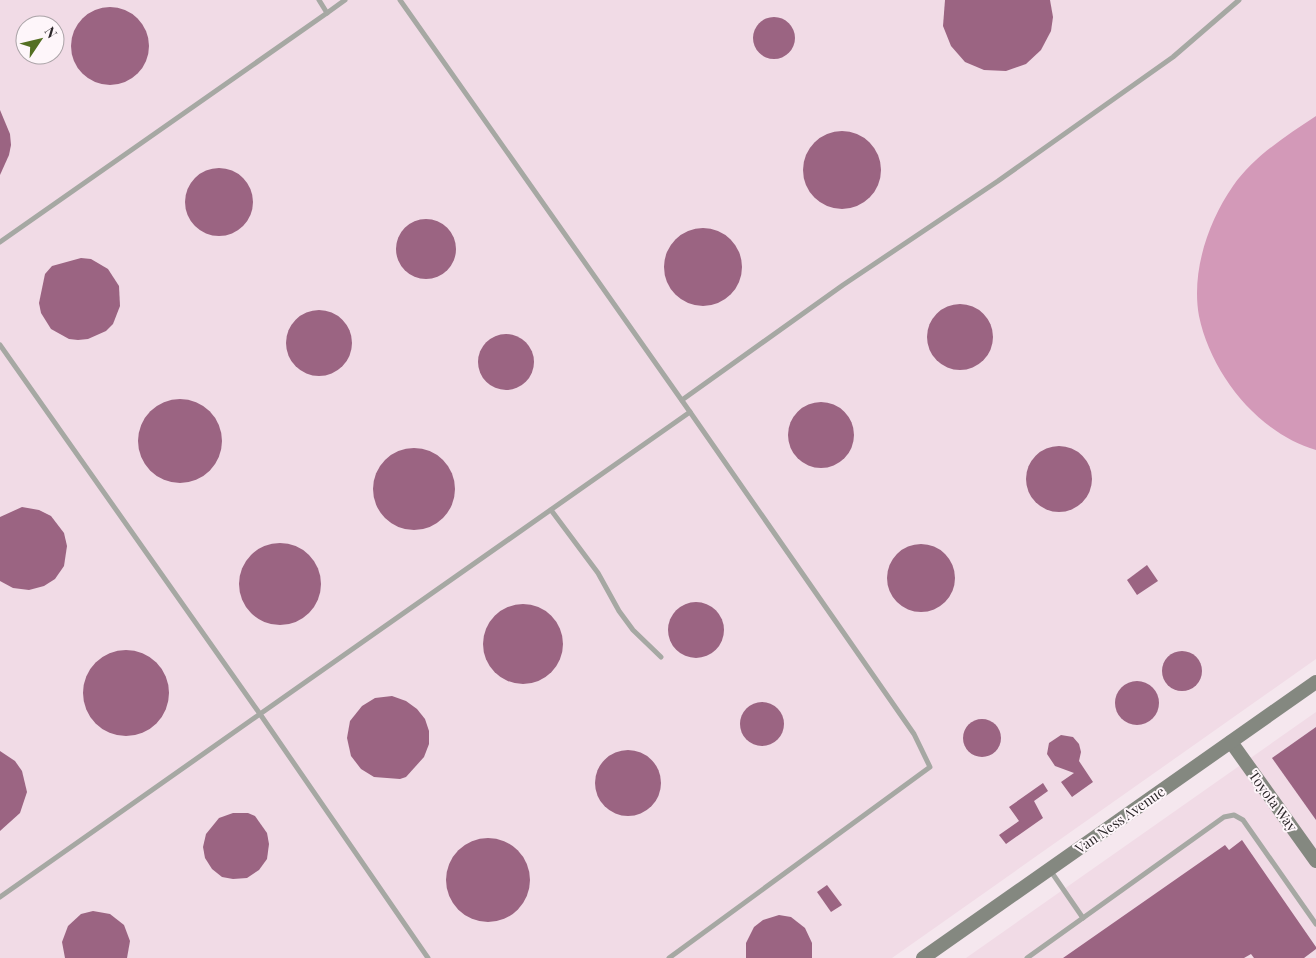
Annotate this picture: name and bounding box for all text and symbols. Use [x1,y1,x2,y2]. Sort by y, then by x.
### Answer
north arrow [15,15,65,65]
text: N [40,23,62,42]
street label: Toyota Way [1245,766,1302,835]
street label: Van Ness Avenue [1070,782,1168,858]

